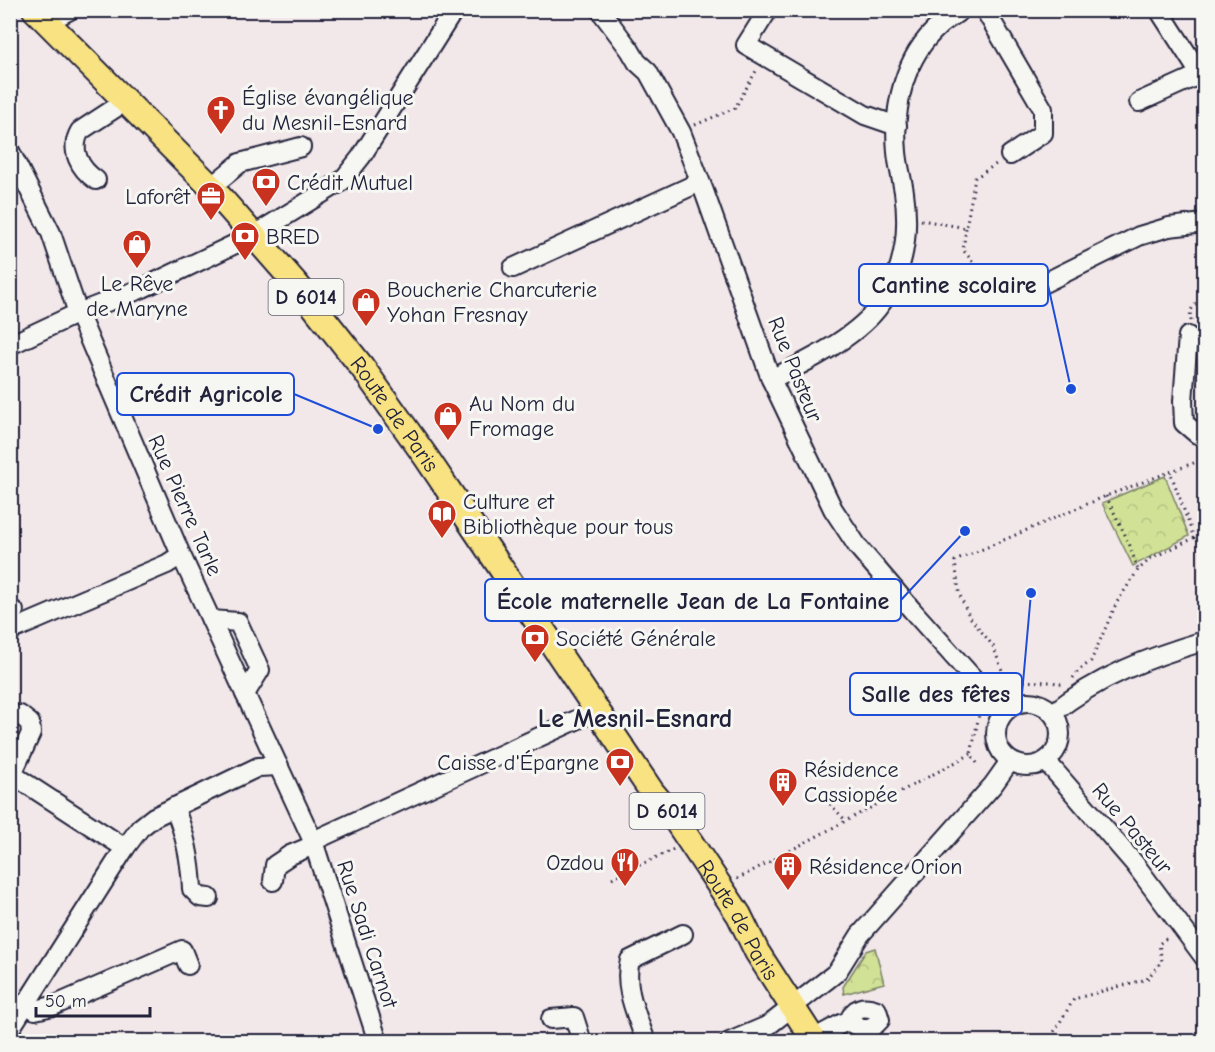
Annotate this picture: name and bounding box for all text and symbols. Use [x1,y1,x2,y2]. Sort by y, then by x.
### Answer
place label: Église évangélique du Mesnil-Esnard [242,85,414,136]
church icon: Église évangélique du Mesnil-Esnard [205,94,237,136]
bank icon: Crédit Mutuel [250,166,282,208]
place label: Crédit Mutuel [287,170,413,196]
office icon: Laforêt [195,180,227,222]
place label: Laforêt [125,184,191,210]
bank icon: BRED [229,220,261,262]
place label: BRED [266,224,320,250]
shop icon: Le Rêve de Maryne [121,228,153,270]
callout: Cantine scolaire [859,264,1048,306]
place label: Le Rêve de Maryne [86,271,188,322]
text: Cantine scolaire [871,271,1037,299]
place label: Boucherie Charcuterie Yohan Fresnay [387,277,597,328]
road number: D 6014 [268,279,344,315]
shop icon: Boucherie Charcuterie Yohan Fresnay [350,286,382,328]
street label: Rue Pasteur [762,313,828,426]
street label: Route de Paris [345,351,444,477]
callout: Crédit Agricole [117,373,294,415]
text: Crédit Agricole [130,380,283,408]
place label: Au Nom du Fromage [469,391,575,442]
shop icon: Au Nom du Fromage [432,400,464,442]
street label: Rue Pierre Tarle [142,431,228,580]
place label: Culture et Bibliothèque pour tous [463,489,673,540]
library icon: Culture et Bibliothèque pour tous [426,498,458,540]
callout: École maternelle Jean de La Fontaine [485,579,901,621]
text: École maternelle Jean de La Fontaine [497,587,890,615]
bank icon: Société Générale [519,622,551,664]
place label: Société Générale [556,626,716,652]
callout: Salle des fêtes [850,673,1022,715]
text: Salle des fêtes [862,680,1010,708]
district label: Le Mesnil-Esnard [538,704,732,734]
bank icon: Caisse d'Épargne [604,746,636,788]
place label: Caisse d'Épargne [437,750,599,776]
place label: Résidence Cassiopée [804,757,899,808]
building icon: Résidence Cassiopée [767,766,799,808]
street label: Rue Pasteur [1087,778,1178,880]
road number: D 6014 [630,793,704,829]
restaurant icon: Ozdou [609,846,641,888]
place label: Ozdou [546,850,604,876]
building icon: Résidence Orion [772,850,804,892]
place label: Résidence Orion [809,854,963,880]
street label: Route de Paris [692,855,784,985]
street label: Rue Sadi Carnot [331,857,403,1012]
scale bar [36,980,150,1018]
text: 50 m [45,991,87,1012]

